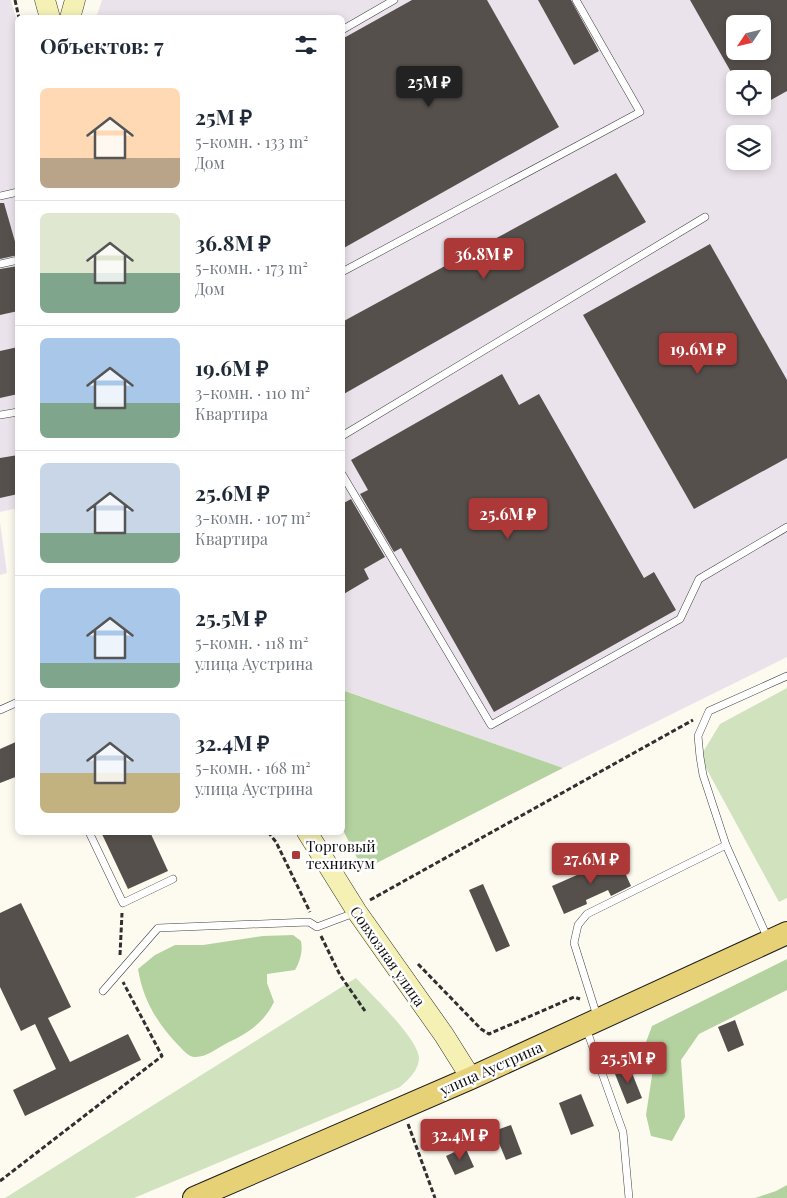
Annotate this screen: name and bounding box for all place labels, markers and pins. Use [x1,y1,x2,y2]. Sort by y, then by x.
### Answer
pin: 25M ₽ [394,66,464,108]
pin: 36.8M ₽ [438,238,530,280]
pin: 19.6M ₽ [652,332,744,375]
pin: 25.6M ₽ [462,498,554,540]
place label: Торговый техникум [306,836,376,873]
pin: 27.6M ₽ [545,842,637,885]
marker: Торговый техникум [290,849,302,861]
pin: 25.5M ₽ [582,1042,674,1084]
pin: 32.4M ₽ [414,1118,506,1161]

